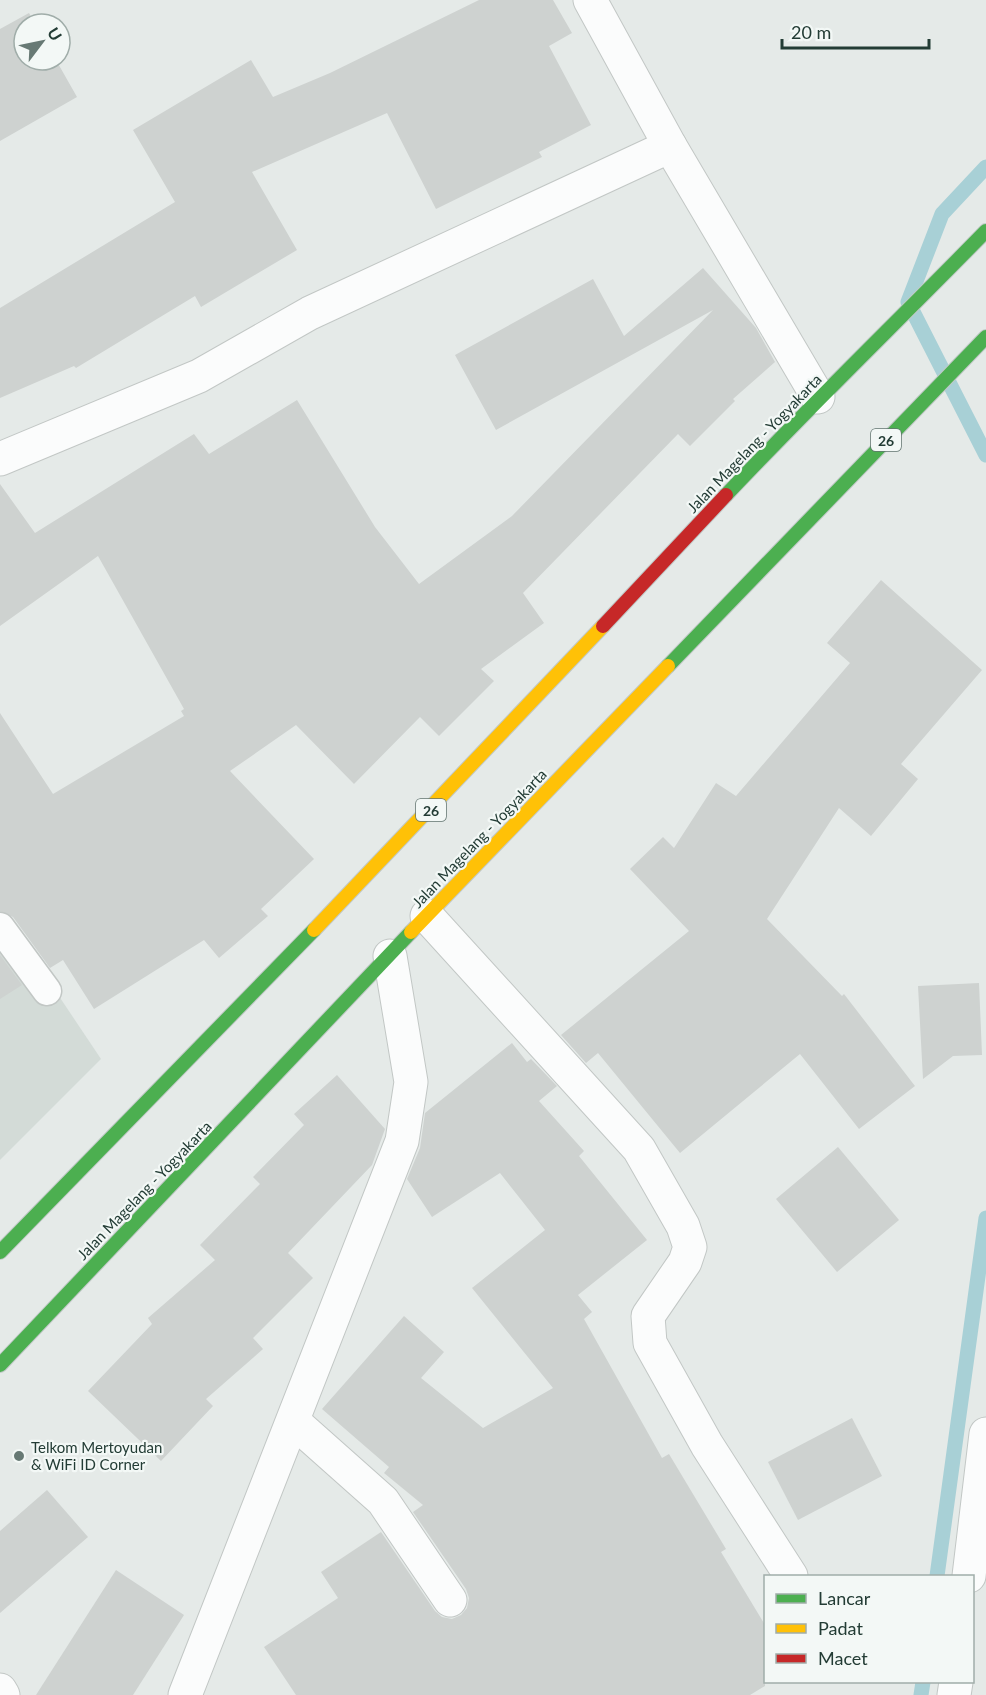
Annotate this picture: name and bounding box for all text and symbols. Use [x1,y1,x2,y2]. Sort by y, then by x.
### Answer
north arrow [12,12,72,72]
scale bar [782,12,929,50]
text: 20 m [791,21,831,43]
text: U [44,24,66,44]
street label: Jalan Magelang - Yogyakarta [683,370,825,516]
road number: 26 [871,429,901,451]
street label: Jalan Magelang - Yogyakarta [408,765,550,911]
road number: 26 [416,799,446,821]
street label: Jalan Magelang - Yogyakarta [73,1117,215,1263]
place label: Telkom Mertoyudan & WiFi ID Corner [31,1438,162,1473]
marker: Telkom Mertoyudan & WiFi ID Corner [12,1449,26,1463]
legend [764,1575,974,1683]
text: Lancar [818,1587,871,1609]
text: Padat [818,1617,863,1639]
text: Macet [818,1647,868,1669]

